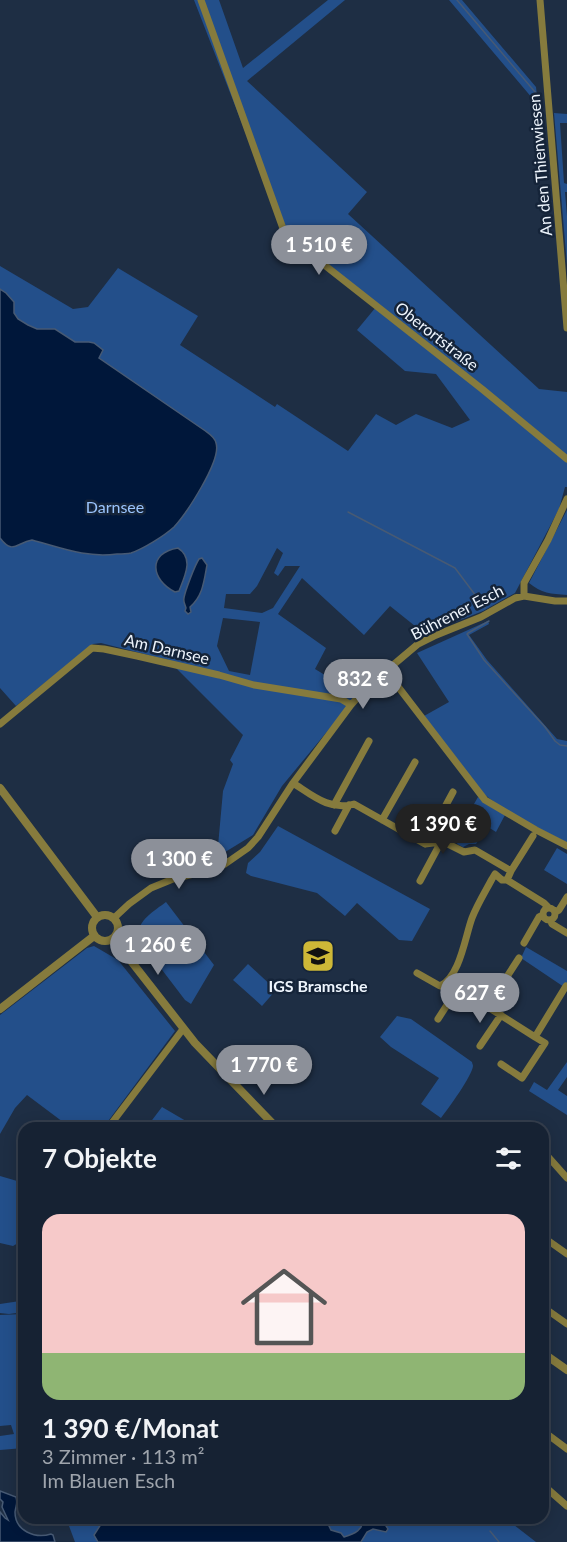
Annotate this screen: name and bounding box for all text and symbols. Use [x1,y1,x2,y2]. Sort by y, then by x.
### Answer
street label: An den Thienwiesen [524,93,555,237]
pin: 1 510 € [264,225,374,276]
text: 1 510 € [285,232,353,256]
street label: Oberortstraße [392,297,483,374]
park label: Darnsee [86,497,144,516]
street label: Bührener Esch [407,580,506,643]
street label: Am Darnsee [123,630,211,668]
pin: 832 € [321,659,405,710]
text: 832 € [337,666,389,690]
pin: 1 390 € [388,804,498,855]
text: 1 390 € [409,811,477,835]
pin: 1 300 € [124,839,234,890]
text: 1 300 € [145,846,213,870]
pin: 1 260 € [103,925,213,976]
text: 1 260 € [124,932,192,956]
school or university icon: IGS Bramsche [300,938,336,974]
pin: 627 € [438,973,522,1024]
place label: IGS Bramsche [268,976,368,995]
text: 627 € [454,980,506,1004]
pin: 1 770 € [209,1045,319,1096]
text: 1 770 € [230,1052,298,1076]
text: 7 Objekte [42,1142,157,1174]
icon: filters [492,1142,525,1175]
icon: home [230,1253,338,1361]
text: 1 390 €/Monat [42,1412,219,1444]
text: 3 Zimmer · 113 m² [42,1444,204,1468]
text: Im Blauen Esch [42,1468,175,1492]

